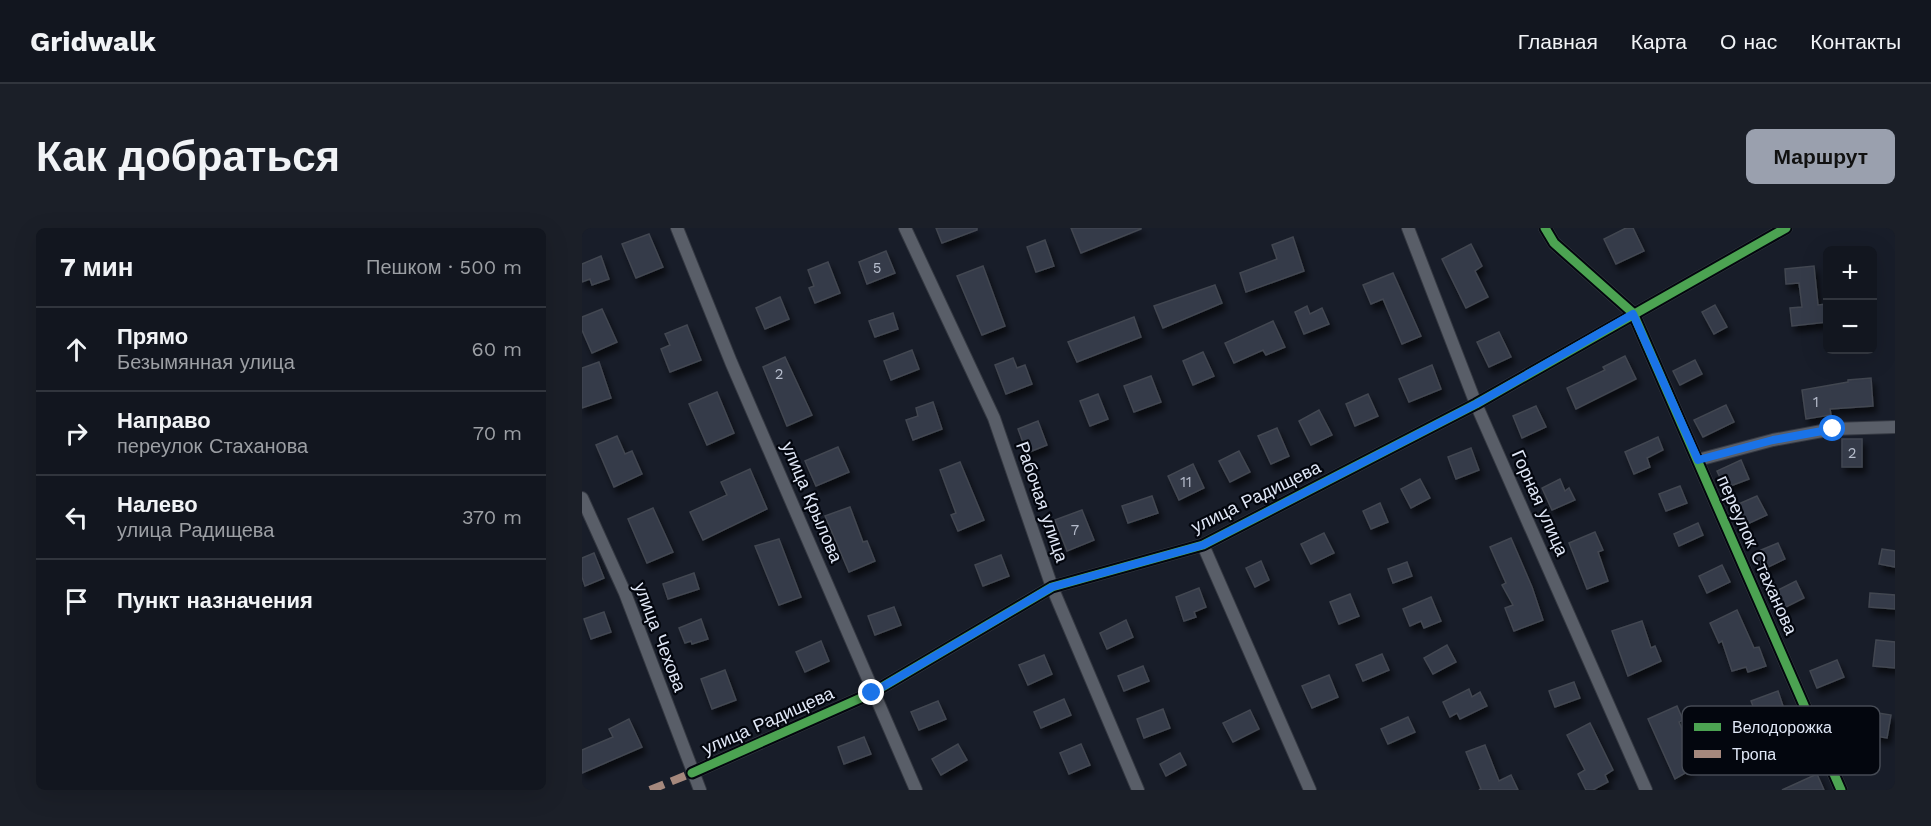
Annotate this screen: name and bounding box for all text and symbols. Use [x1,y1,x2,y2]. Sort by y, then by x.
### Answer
text: Gridwalk [30,25,156,58]
text: Главная [1518,29,1598,54]
text: Карта [1631,29,1687,54]
text: О нас [1720,29,1777,54]
text: Контакты [1810,29,1901,54]
button: Маршрут [1746,129,1895,184]
text: Как добраться [36,132,340,181]
map controls [1823,246,1877,354]
button: + [1823,246,1877,300]
text: 7 мин [60,252,134,282]
text: Пешком · 500 m [366,255,522,279]
house number: 5 [873,259,881,277]
button: − [1823,300,1877,354]
text: Прямо [117,324,188,349]
icon: ahead [60,333,93,366]
text: 60 m [472,337,522,361]
text: Безымянная улица [117,350,295,374]
house number: 2 [775,365,783,383]
house number: 1 [1813,393,1819,411]
text: Направо [117,408,211,433]
route start [1819,415,1845,441]
icon: right [60,417,93,450]
text: 70 m [473,421,522,445]
text: переулок Стаханова [117,434,308,458]
street label: улица Крылова [778,438,848,566]
street label: Рабочая улица [1012,439,1073,566]
house number: 2 [1848,444,1856,462]
street label: Горная улица [1508,447,1574,560]
street label: улица Радищева [1188,456,1325,537]
street label: переулок Стаханова [1713,472,1802,639]
house number: 11 [1180,473,1192,491]
text: Налево [117,492,198,517]
icon: left [60,501,93,534]
text: 370 m [462,505,522,529]
text: улица Радищева [117,518,274,542]
house number: 7 [1071,521,1079,539]
street label: улица Чехова [630,579,691,695]
icon: arrive [60,585,93,618]
text: Пункт назначения [117,588,313,613]
route end [858,679,884,705]
street label: улица Радищева [699,682,838,759]
legend [1682,706,1880,775]
text: Велодорожка [1732,718,1832,737]
text: Тропа [1732,745,1776,764]

